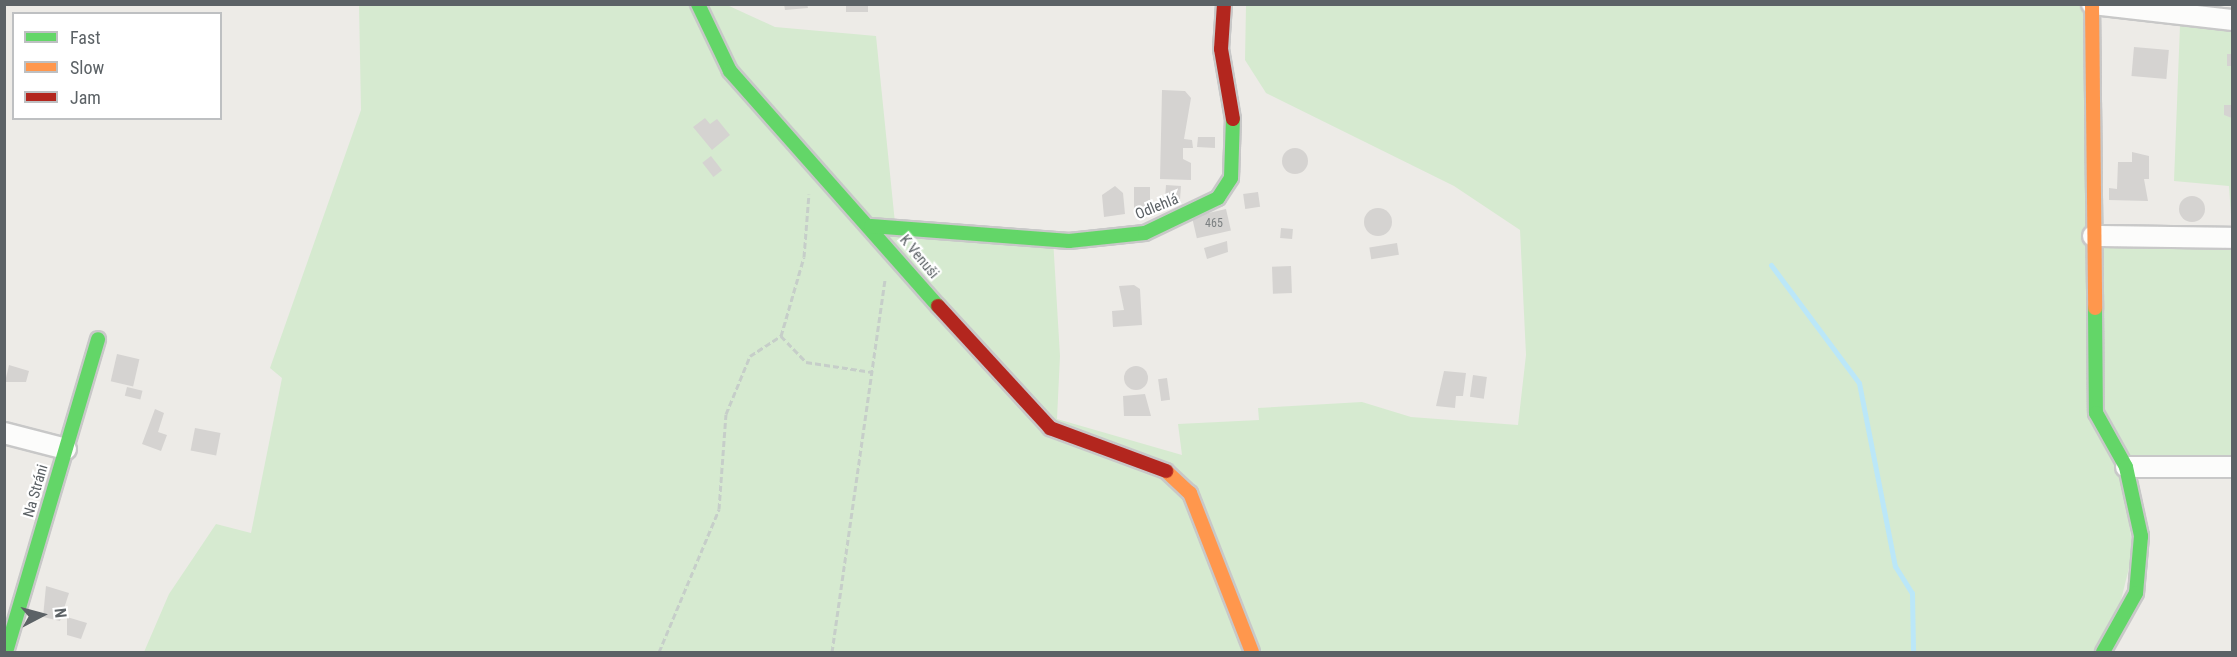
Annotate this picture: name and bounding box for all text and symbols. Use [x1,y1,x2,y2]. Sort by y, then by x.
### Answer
legend [12,12,222,120]
text: Fast [70,27,101,48]
text: Slow [70,57,104,78]
text: Jam [70,87,101,108]
street label: Odlehlá [1133,190,1181,224]
house number: 465 [1205,217,1223,231]
street label: K Venuši [896,231,942,283]
street label: Na Stráni [20,462,52,520]
north arrow [12,585,72,645]
text: N [50,607,70,619]

